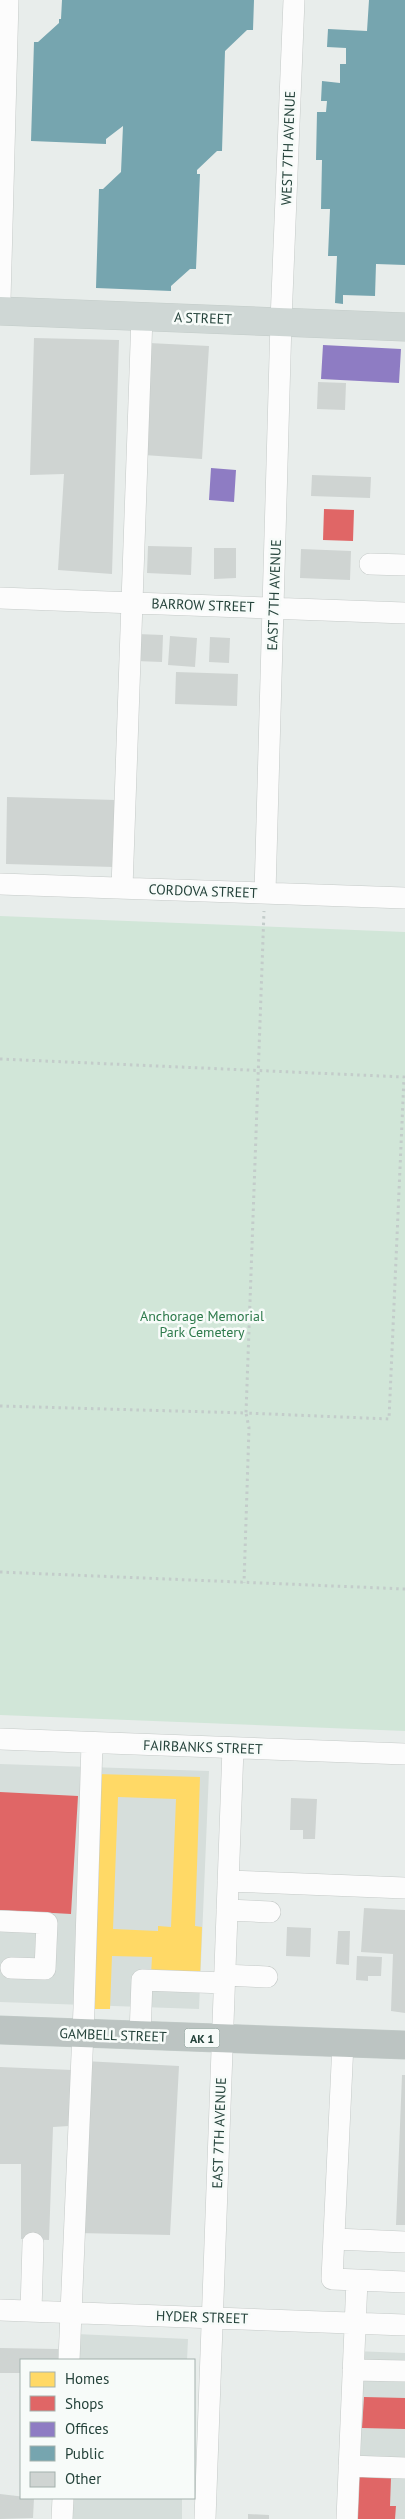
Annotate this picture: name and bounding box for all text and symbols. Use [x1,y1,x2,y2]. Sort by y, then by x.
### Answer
street label: WEST 7TH AVENUE [277,90,299,206]
street label: A STREET [174,308,232,328]
street label: EAST 7TH AVENUE [263,539,285,651]
street label: BARROW STREET [151,594,255,616]
street label: CORDOVA STREET [148,880,258,902]
park label: Anchorage Memorial Park Cemetery [140,1307,264,1341]
street label: FAIRBANKS STREET [143,1736,263,1758]
street label: GAMBELL STREET [59,2024,167,2046]
road number: AK 1 [184,2029,220,2048]
street label: EAST 7TH AVENUE [208,2077,230,2189]
street label: HYDER STREET [156,2306,249,2328]
legend [20,2359,195,2499]
text: Homes [65,2369,109,2388]
text: Shops [65,2394,104,2413]
text: Offices [65,2419,109,2438]
text: Public [65,2444,104,2463]
text: Other [65,2469,101,2488]

